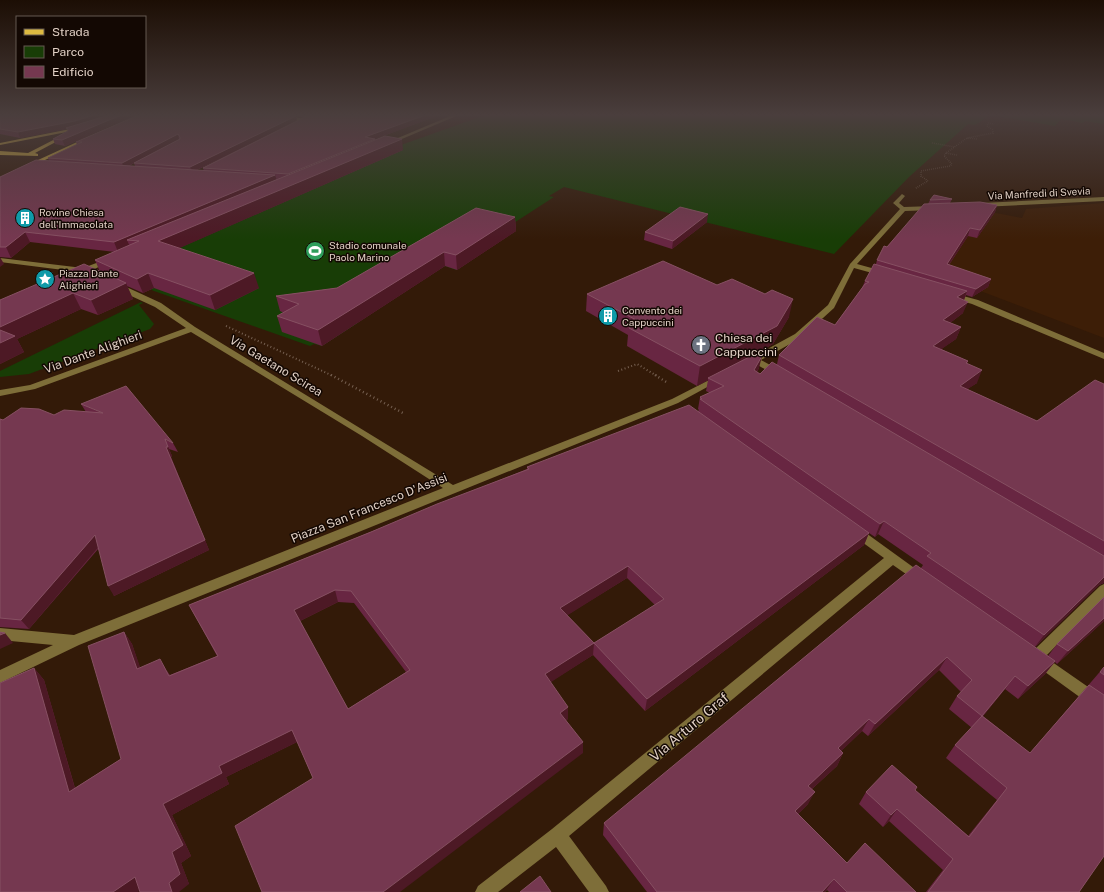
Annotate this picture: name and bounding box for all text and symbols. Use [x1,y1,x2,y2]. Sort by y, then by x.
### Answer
legend [16,16,146,88]
text: Strada [52,25,89,39]
text: Parco [52,45,84,59]
text: Edificio [52,65,94,79]
street label: Via Manfredi di Svevia [987,184,1091,202]
place label: Rovine Chiesa dell'Immacolata [39,206,113,230]
building icon: Rovine Chiesa dell'Immacolata [14,207,36,229]
place label: Stadio comunale Paolo Marino [329,239,407,263]
sports icon: Stadio comunale Paolo Marino [304,240,326,262]
place label: Piazza Dante Alighieri [59,267,119,291]
place icon: Piazza Dante Alighieri [34,268,56,290]
place label: Convento dei Cappuccini [622,304,682,328]
building icon: Convento dei Cappuccini [597,305,619,327]
street label: Via Dante Alighieri [42,328,144,376]
place label: Chiesa dei Cappuccini [715,331,777,359]
street label: Via Gaetano Scirea [227,333,325,399]
church icon: Chiesa dei Cappuccini [690,334,712,356]
street label: Piazza San Francesco D'Assisi [289,470,449,546]
street label: Via Arturo Graf [646,689,732,765]

